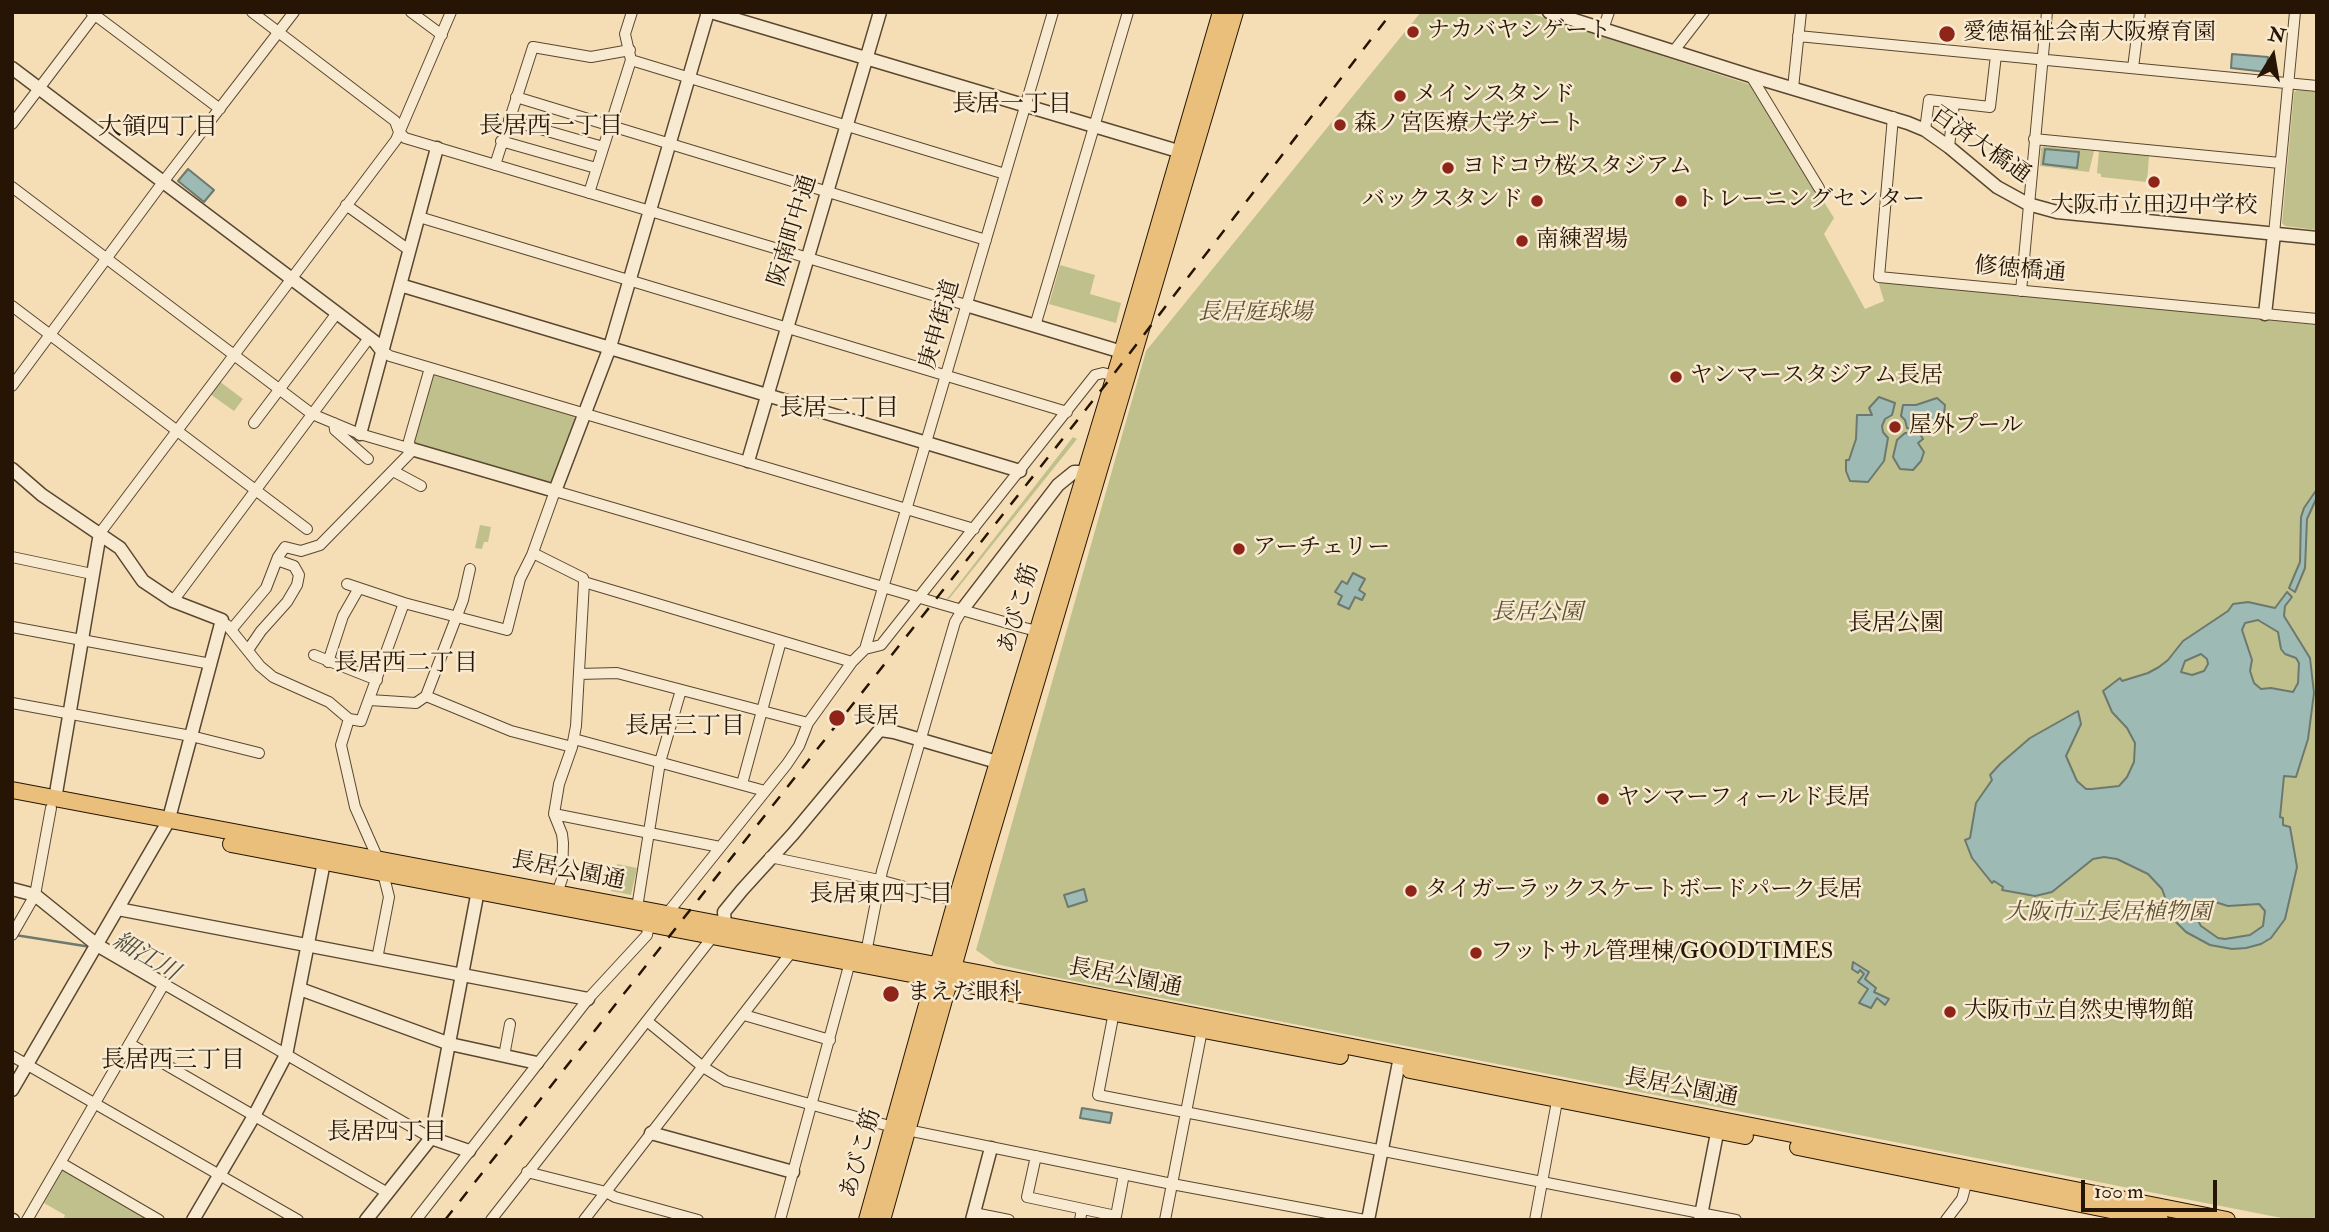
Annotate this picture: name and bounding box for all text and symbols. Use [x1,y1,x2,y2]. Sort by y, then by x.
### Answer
place label: ナカバヤシゲート [1427,18,1611,46]
place label: 愛徳福祉会南大阪療育園 [1963,20,2216,48]
north arrow [2238,21,2308,91]
text: N [2266,22,2288,49]
marker: ナカバヤシゲート [1405,24,1421,40]
marker: 愛徳福祉会南大阪療育園 [1937,24,1957,44]
place label: メインスタンド [1414,82,1575,110]
marker: メインスタンド [1392,88,1408,104]
district label: 長居一丁目 [952,92,1072,120]
street label: 百済大橋通 [1925,102,2035,190]
place label: 森ノ宮医療大学ゲート [1354,111,1584,139]
district label: 長居西一丁目 [479,114,623,142]
district label: 大領四丁目 [98,115,218,143]
marker: 森ノ宮医療大学ゲート [1332,117,1348,133]
place label: ヨドコウ桜スタジアム [1462,154,1692,182]
marker: ヨドコウ桜スタジアム [1440,160,1456,176]
street label: 阪南町中通 [764,172,824,290]
marker: 大阪市立田辺中学校 [2146,174,2162,190]
place label: バックスタンド [1362,187,1523,215]
place label: トレーニングセンター [1695,187,1925,215]
marker: バックスタンド [1529,193,1545,209]
marker: トレーニングセンター [1673,193,1689,209]
place label: 大阪市立田辺中学校 [2051,193,2257,221]
place label: 南練習場 [1536,227,1628,255]
marker: 南練習場 [1514,233,1530,249]
street label: 修徳橋通 [1973,253,2067,289]
street label: 庚申街道 [915,277,967,373]
park label: 長居庭球場 [1198,300,1312,328]
place label: ヤンマースタジアム長居 [1690,363,1943,391]
marker: ヤンマースタジアム長居 [1668,369,1684,385]
district label: 長居二丁目 [779,396,899,424]
place label: 屋外プール [1909,413,2023,441]
marker: 屋外プール [1887,419,1903,435]
place label: アーチェリー [1253,535,1390,563]
marker: アーチェリー [1231,541,1247,557]
street label: あびこ筋 [994,561,1046,657]
park label: 長居公園 [1491,600,1583,628]
district label: 長居公園 [1848,611,1944,639]
district label: 長居西二丁目 [334,651,478,679]
place label: 長居 [853,704,899,732]
marker: 長居 [827,708,847,728]
district label: 長居三丁目 [625,714,745,742]
place label: ヤンマーフィールド長居 [1617,785,1870,813]
marker: ヤンマーフィールド長居 [1595,791,1611,807]
street label: 長居公園通 [509,847,627,897]
place label: タイガーラックスケートボードパーク長居 [1425,877,1862,905]
district label: 長居東四丁目 [809,882,953,910]
marker: タイガーラックスケートボードパーク長居 [1403,883,1419,899]
park label: 大阪市立長居植物園 [2005,900,2211,928]
water label: 細江川 [107,928,183,988]
place label: フットサル管理棟/GOODTIMES [1490,939,1833,967]
marker: フットサル管理棟/GOODTIMES [1468,945,1484,961]
street label: 長居公園通 [1066,954,1184,1004]
place label: まえだ眼科 [907,980,1022,1008]
marker: まえだ眼科 [881,984,901,1004]
place label: 大阪市立自然史博物館 [1964,998,2194,1026]
marker: 大阪市立自然史博物館 [1942,1004,1958,1020]
district label: 長居西三丁目 [101,1048,245,1076]
street label: 長居公園通 [1622,1064,1740,1114]
street label: あびこ筋 [836,1106,888,1202]
district label: 長居四丁目 [327,1120,447,1148]
scale bar [2084,1166,2220,1210]
text: 100 m [2094,1178,2144,1205]

